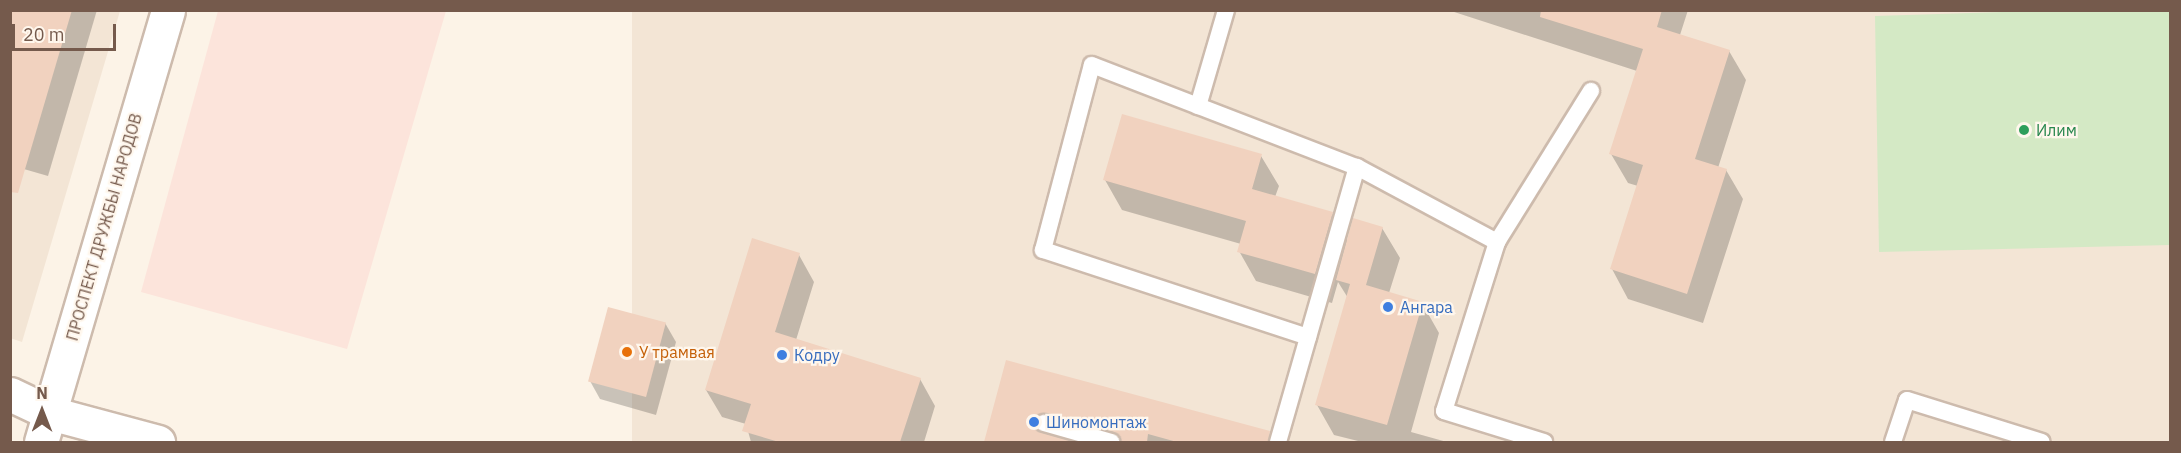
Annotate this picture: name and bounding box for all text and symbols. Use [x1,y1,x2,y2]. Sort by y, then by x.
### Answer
scale bar [15,12,118,50]
text: 20 m [23,23,65,46]
street label: ПРОСПЕКТ ДРУЖБЫ НАРОДОВ [62,111,146,343]
place label: Илим [2036,120,2077,140]
marker: Илим [2017,123,2031,137]
place label: Ангара [1400,297,1453,317]
marker: Ангара [1381,300,1395,314]
place label: У трамвая [639,342,715,362]
marker: У трамвая [620,345,634,359]
place label: Кодру [794,345,840,365]
marker: Кодру [775,348,789,362]
north arrow [12,381,72,441]
text: N [36,383,48,403]
place label: Шиномонтаж [1046,412,1147,432]
marker: Шиномонтаж [1027,415,1041,429]

